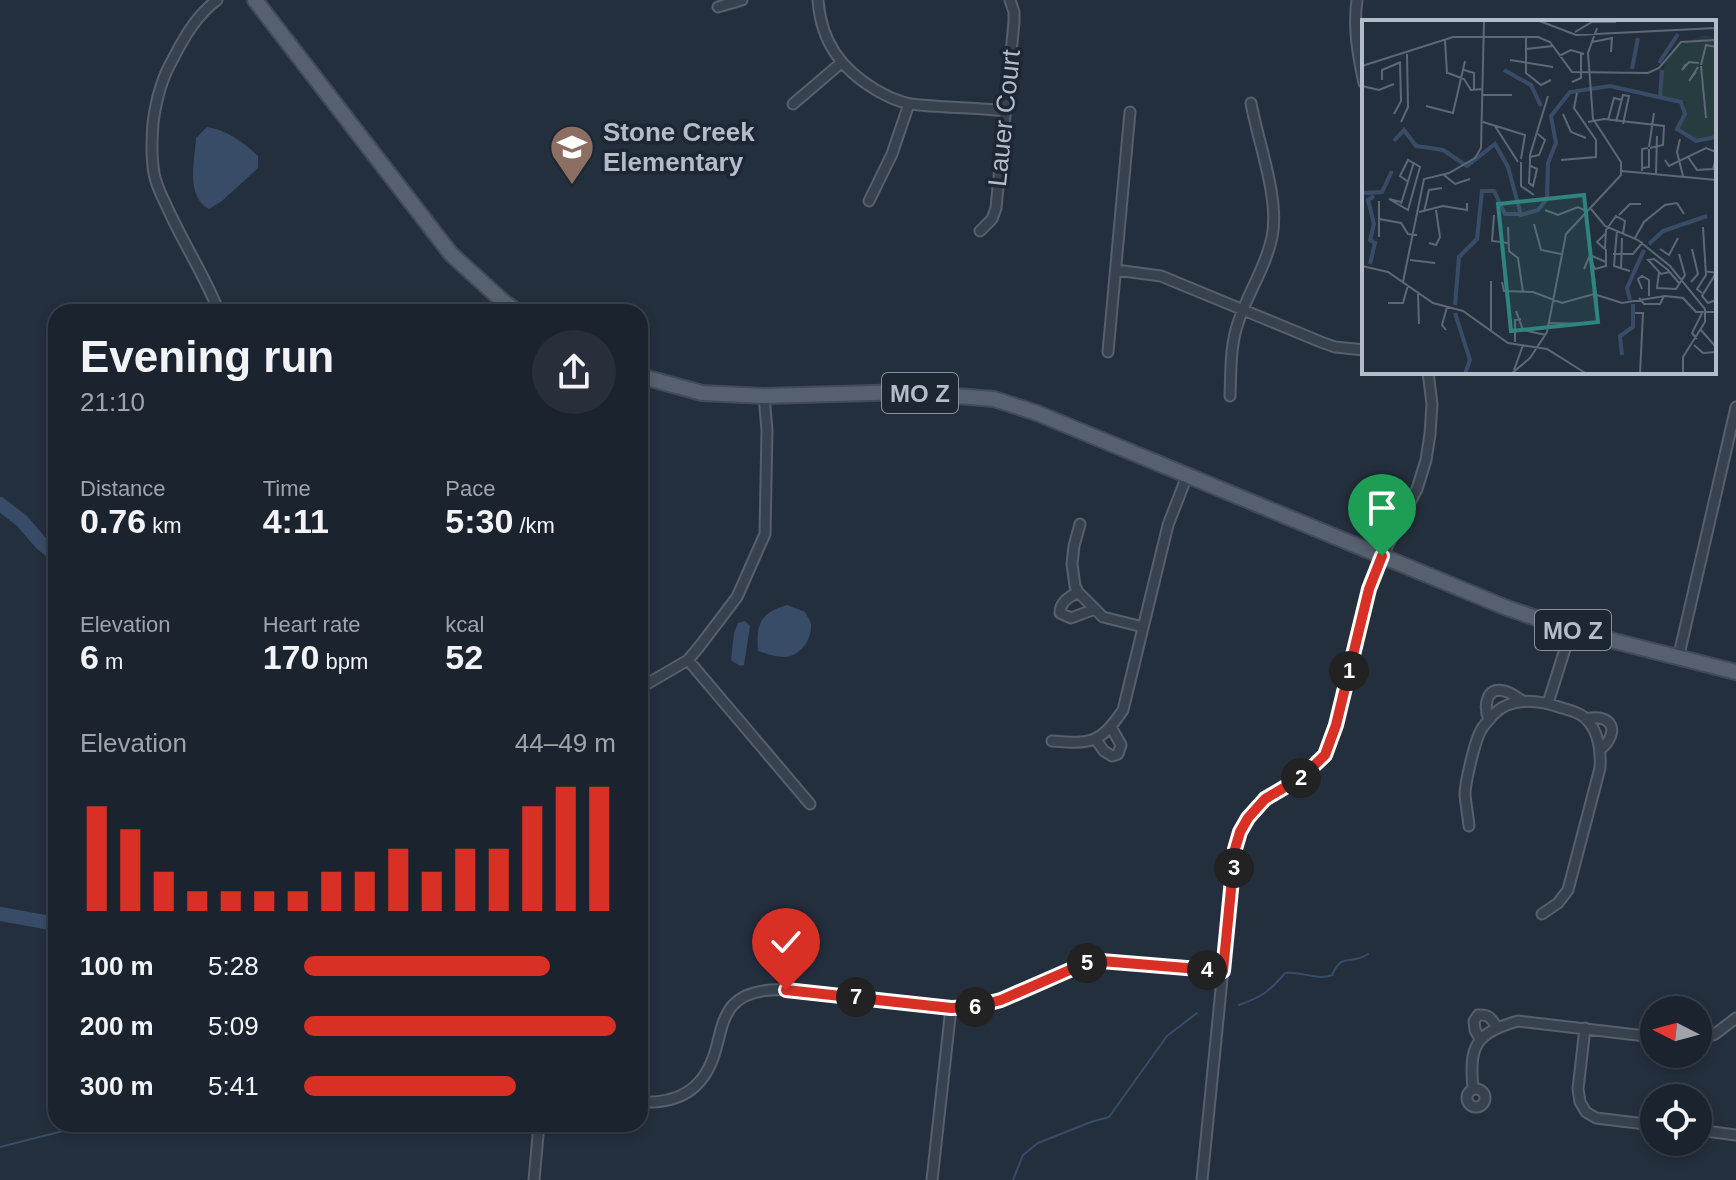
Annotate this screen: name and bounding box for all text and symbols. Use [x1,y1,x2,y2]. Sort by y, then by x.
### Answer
inset map [1362,20,1716,374]
street label: Lauer Court [982,47,1026,188]
place label: Stone Creek Elementary [603,117,755,177]
school or university icon: Stone Creek Elementary [548,123,596,186]
button: share [532,330,616,414]
text: Evening run [80,332,334,381]
road number: MO Z [882,373,958,413]
text: 21:10 [80,387,145,417]
pin [1348,474,1416,556]
text: Distance [80,476,166,501]
text: Time [263,476,311,501]
text: Pace [445,476,495,501]
icon: arrive [1360,486,1404,530]
text: 0.76 [80,502,146,540]
text: 4:11 [263,502,329,540]
text: 5:30 [445,502,513,540]
text: km [146,513,182,538]
text: /km [513,513,555,538]
road number: MO Z [1535,610,1611,650]
text: Elevation [80,612,171,637]
text: Heart rate [263,612,360,637]
text: kcal [445,612,484,637]
text: 6 [80,638,99,676]
text: 170 [263,638,319,676]
text: 52 [445,638,483,676]
text: m [99,649,123,674]
text: bpm [319,649,368,674]
pin: 1 [1329,651,1369,691]
text: 1 [1343,658,1355,683]
text: Elevation [80,728,187,758]
text: 44–49 m [515,728,616,758]
pin: 2 [1281,758,1321,798]
text: 2 [1295,765,1307,790]
pin: 3 [1214,848,1254,888]
text: 3 [1228,855,1240,880]
pin [752,908,820,990]
icon: check [764,920,808,964]
pin: 5 [1067,943,1107,983]
text: 5 [1081,950,1093,975]
pin: 4 [1187,950,1227,990]
text: 100 m [80,951,154,981]
text: 5:28 [208,951,259,981]
text: 4 [1201,957,1213,982]
pin: 7 [836,977,876,1017]
text: 7 [850,984,862,1009]
pin: 6 [955,987,995,1027]
text: 6 [969,994,981,1019]
north arrow [1640,996,1712,1068]
map controls [1640,996,1712,1156]
text: 200 m [80,1011,154,1041]
text: 5:09 [208,1011,259,1041]
text: 300 m [80,1071,154,1101]
text: 5:41 [208,1071,259,1101]
button: locate [1640,1084,1712,1156]

